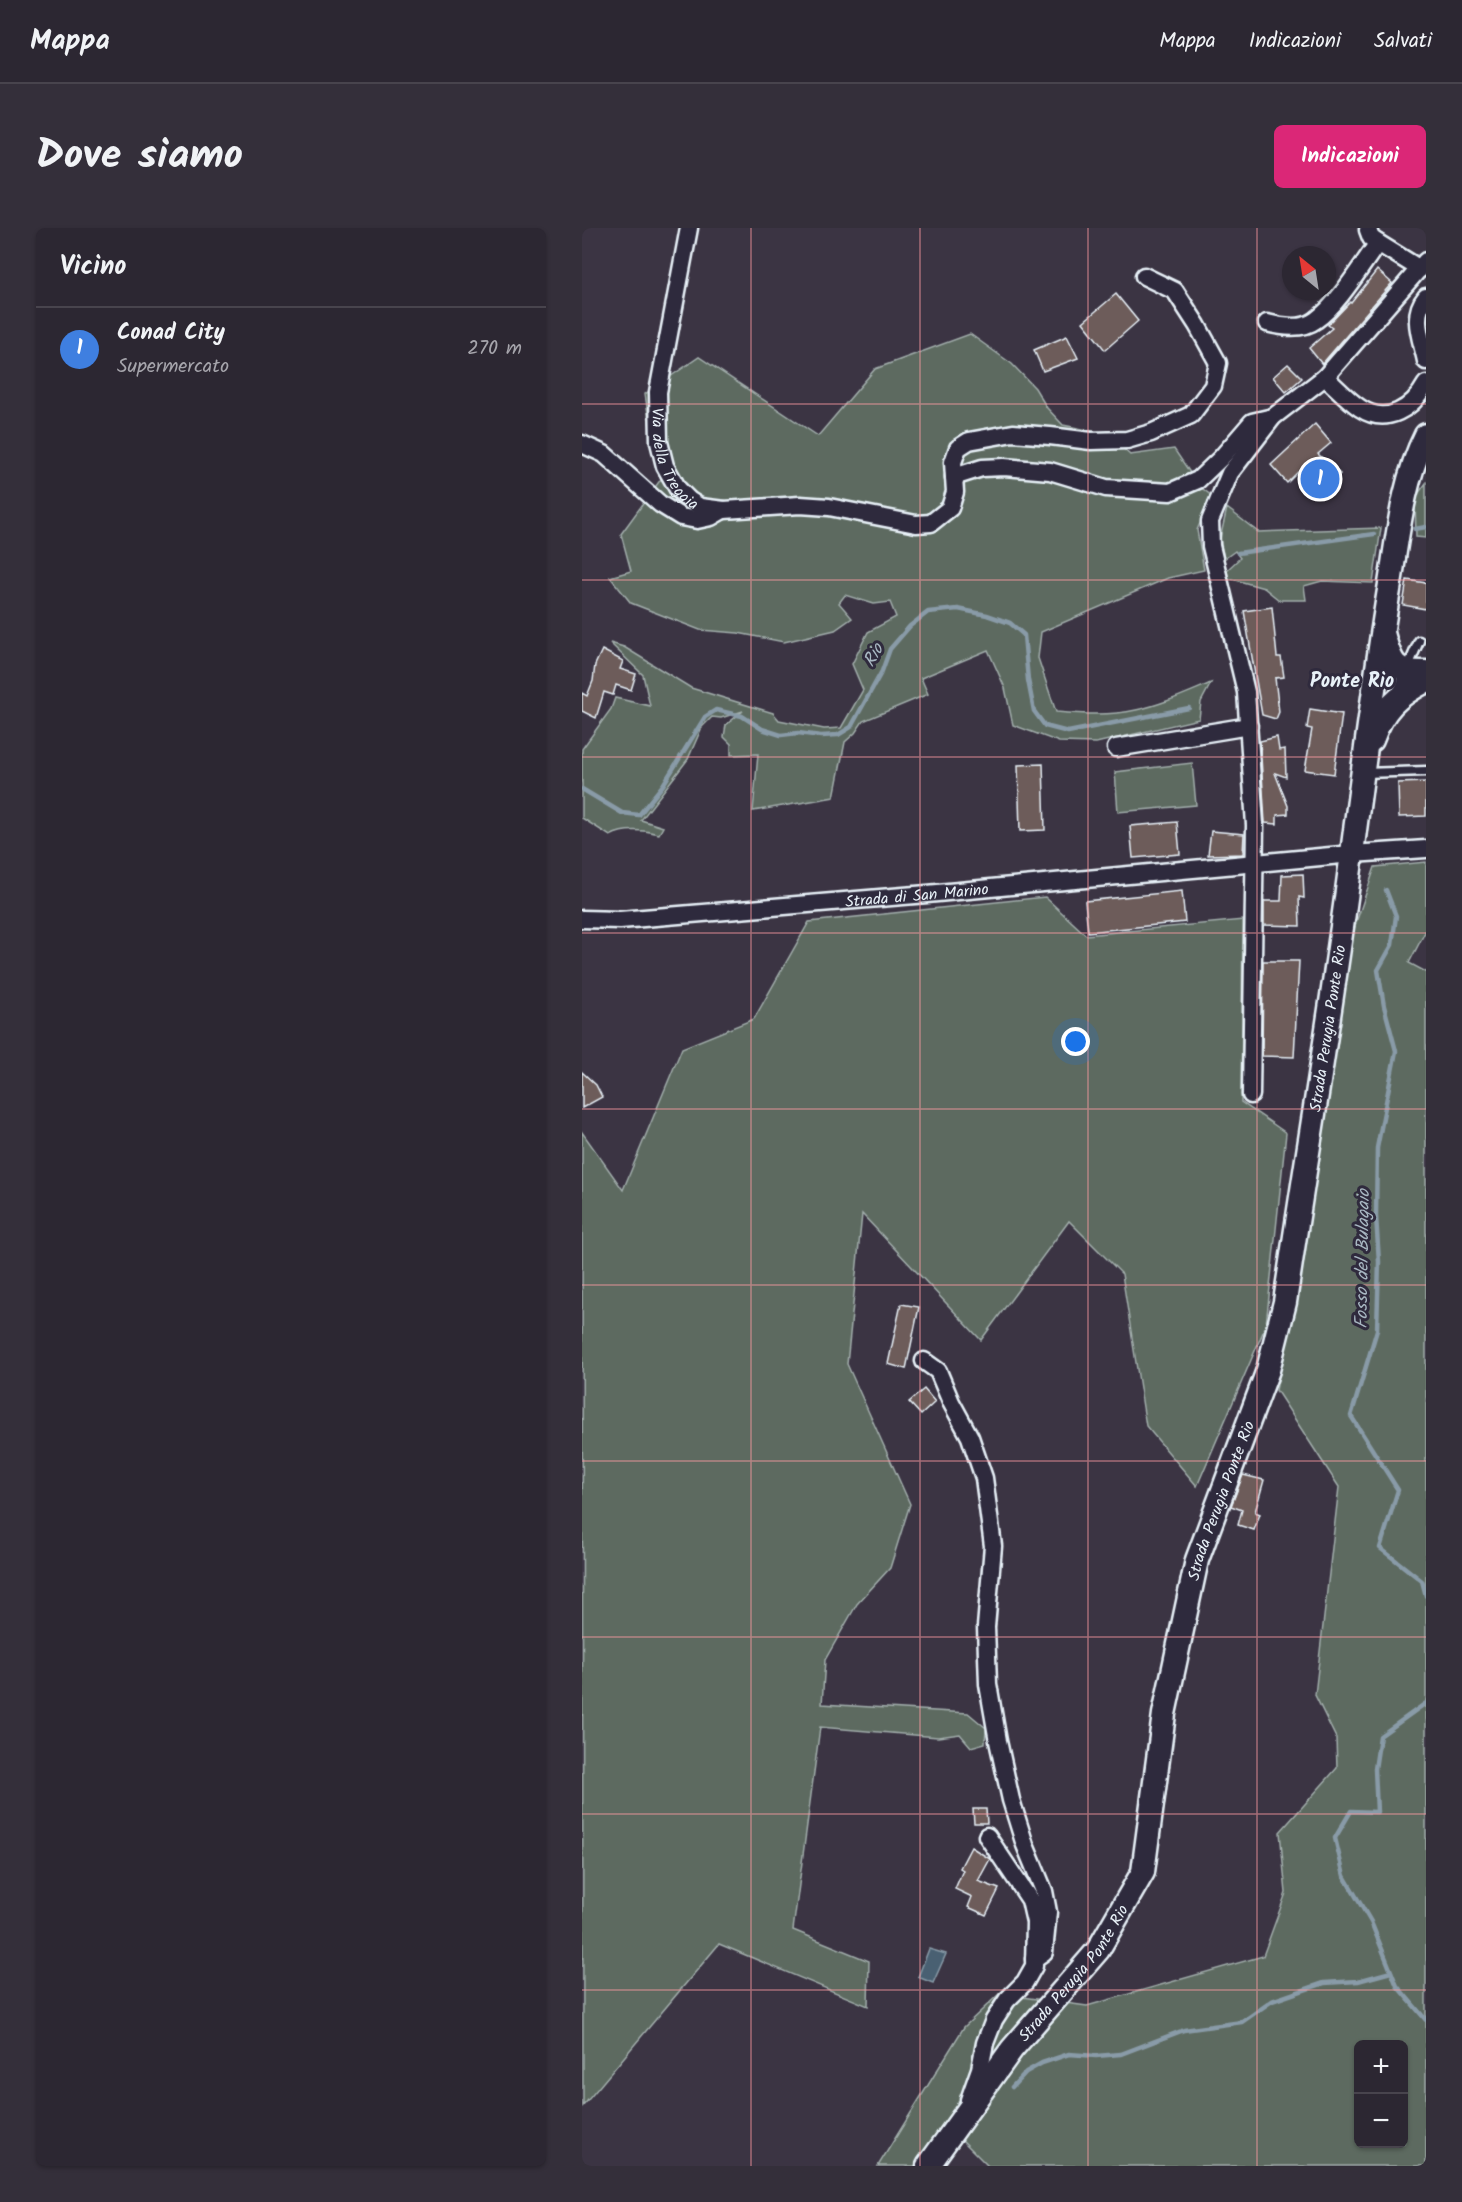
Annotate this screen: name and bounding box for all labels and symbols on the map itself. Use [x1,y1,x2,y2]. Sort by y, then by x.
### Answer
north arrow [1282,246,1336,300]
street label: Via della Treggia [644,407,703,517]
pin: 1 [1300,456,1340,502]
water label: Rio [856,637,894,673]
district label: Ponte Rio [1310,666,1394,698]
street label: Strada di San Marino [844,877,990,915]
street label: Strada Perugia Ponte Rio [1304,943,1353,1114]
your location [1061,1027,1090,1056]
water label: Fosso del Bulagaio [1348,1187,1379,1329]
street label: Strada Perugia Ponte Rio [1182,1417,1262,1583]
street label: Strada Perugia Ponte Rio [1013,1900,1136,2048]

